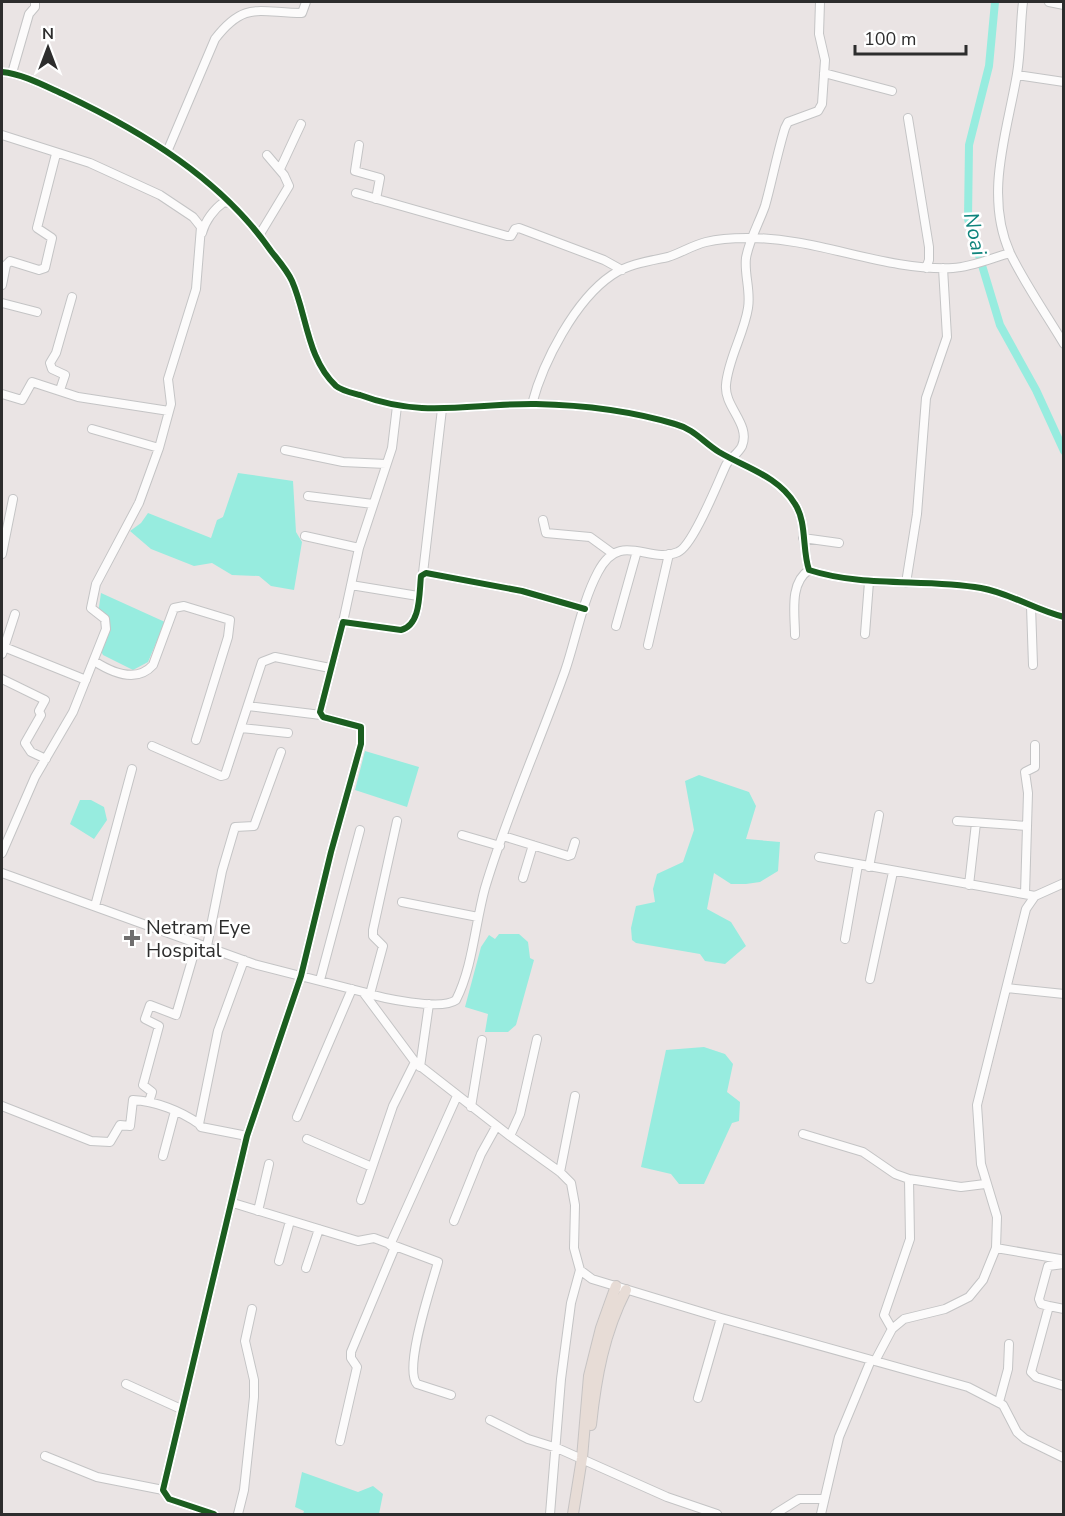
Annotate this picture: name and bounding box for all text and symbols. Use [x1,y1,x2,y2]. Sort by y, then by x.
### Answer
north arrow [18,18,78,78]
scale bar [855,18,966,56]
text: N [42,23,54,45]
text: 100 m [864,27,916,51]
water label: Noai [957,210,993,259]
place label: Netram Eye Hospital [146,914,251,964]
marker: Netram Eye Hospital [123,929,141,947]

